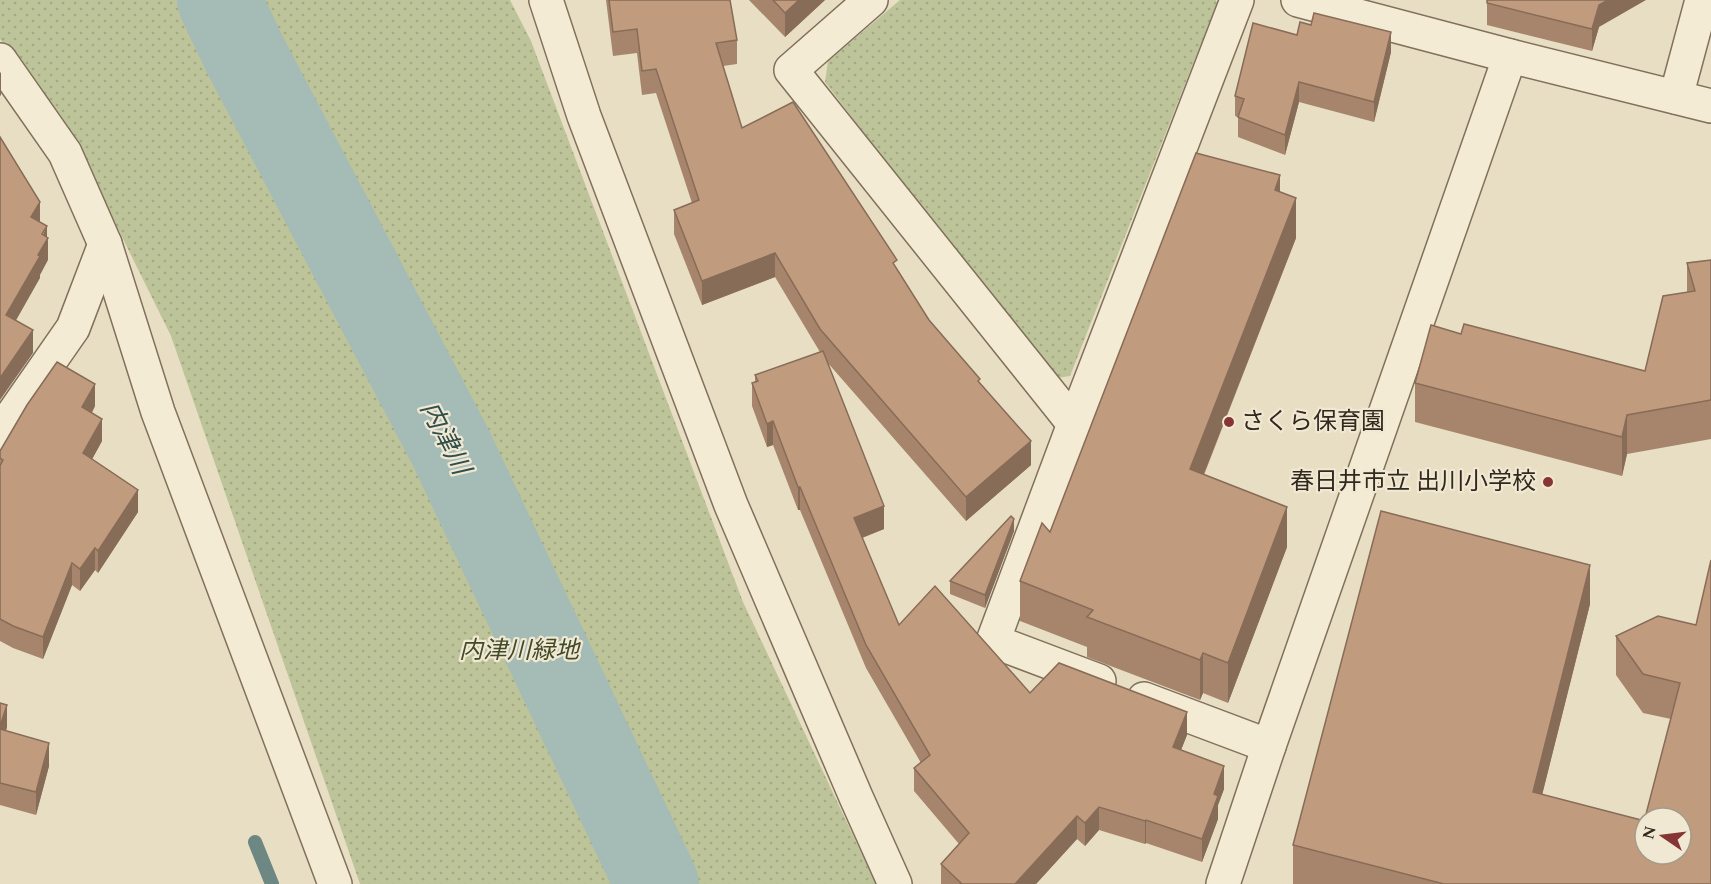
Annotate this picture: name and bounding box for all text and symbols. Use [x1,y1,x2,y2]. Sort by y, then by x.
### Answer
water label: 内津川 [409,394,482,484]
place label: さくら保育園 [1241,404,1385,440]
marker: さくら保育園 [1222,415,1236,429]
place label: 春日井市立 出川小学校 [1290,464,1536,500]
marker: 春日井市立 出川小学校 [1541,475,1555,489]
park label: 内津川緑地 [459,633,582,669]
north arrow [1633,806,1693,866]
text: N [1636,823,1663,842]

